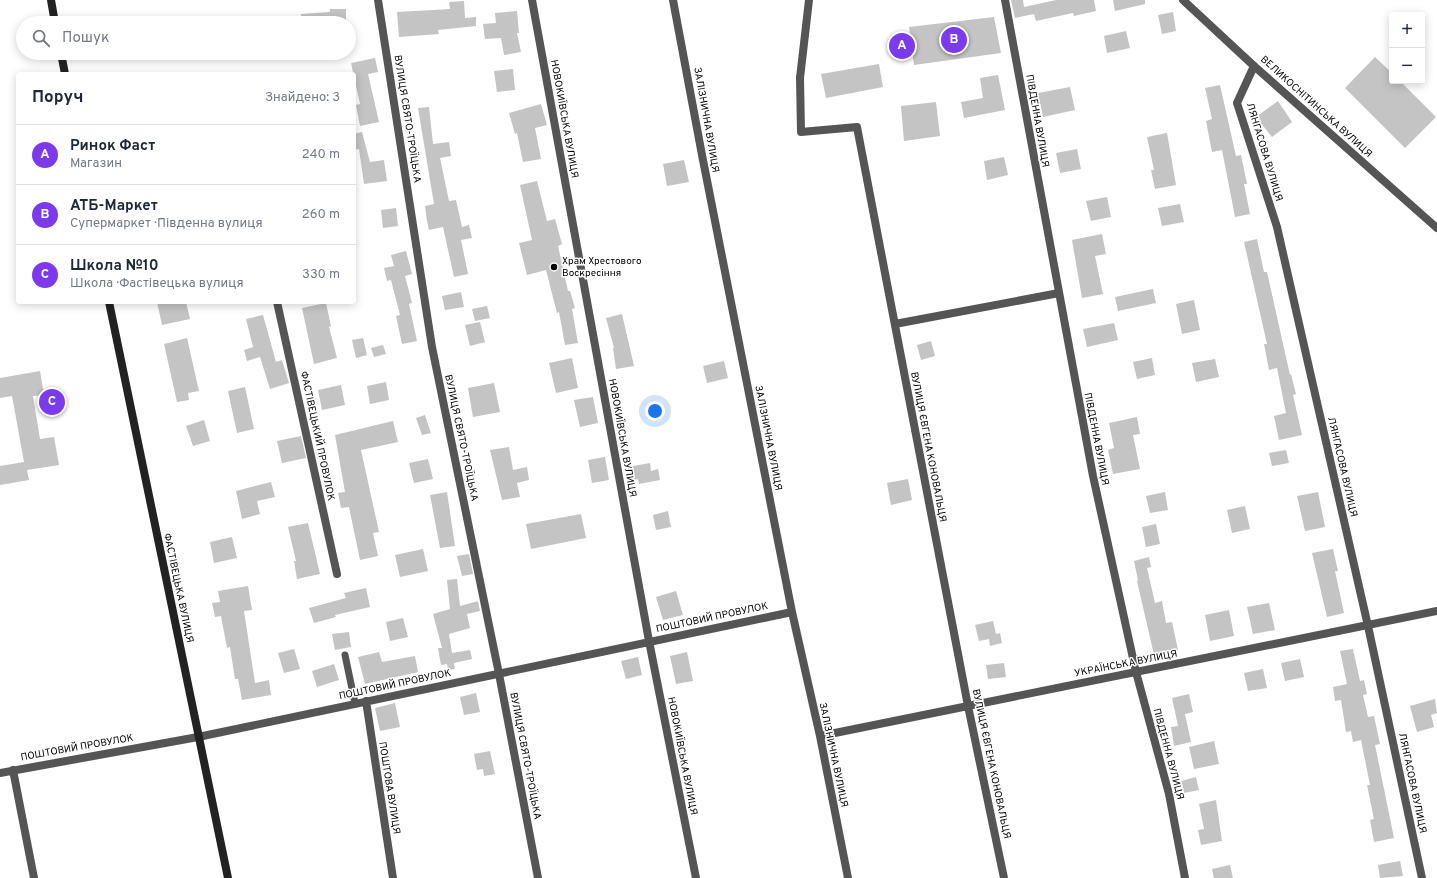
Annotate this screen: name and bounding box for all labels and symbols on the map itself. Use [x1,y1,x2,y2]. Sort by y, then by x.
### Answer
pin: B [941,25,967,55]
pin: A [889,31,915,61]
street label: ВЕЛИКОСНІТИНСЬКА ВУЛИЦЯ [1257,53,1375,161]
street label: ВУЛИЦЯ СВЯТО-ТРОЇЦЬКА [390,54,424,184]
street label: НОВОКИЇВСЬКА ВУЛИЦЯ [547,59,581,179]
street label: ЗАЛІЗНИЧНА ВУЛИЦЯ [690,66,722,174]
street label: ПІВДЕННА ВУЛИЦЯ [1022,73,1052,169]
street label: ЛЯНГАСОВА ВУЛИЦЯ [1243,101,1285,203]
place label: Храм Хрестового Воскресіння [562,255,642,280]
marker: Храм Хрестового Воскресіння [549,262,559,272]
street label: ФАСТІВЕЦЬКИЙ ПРОВУЛОК [297,370,337,502]
street label: ВУЛИЦЯ ЄВГЕНА КОНОВАЛЬЦЯ [907,371,949,523]
street label: ВУЛИЦЯ СВЯТО-ТРОЇЦЬКА [441,373,481,503]
street label: НОВОКИЇВСЬКА ВУЛИЦЯ [605,378,639,498]
street label: ЗАЛІЗНИЧНА ВУЛИЦЯ [751,384,785,492]
pin: C [39,387,65,417]
street label: ПІВДЕННА ВУЛИЦЯ [1081,391,1111,487]
your location [645,401,665,421]
street label: ЛЯНГАСОВА ВУЛИЦЯ [1324,416,1360,518]
street label: ФАСТІВЕЦЬКА ВУЛИЦЯ [160,532,196,644]
street label: ПОШТОВИЙ ПРОВУЛОК [655,600,770,636]
street label: УКРАЇНСЬКА ВУЛИЦЯ [1073,648,1179,680]
street label: ПОШТОВИЙ ПРОВУЛОК [338,667,453,703]
street label: ВУЛИЦЯ ЄВГЕНА КОНОВАЛЬЦЯ [969,688,1013,840]
street label: ВУЛИЦЯ СВЯТО-ТРОЇЦЬКА [506,691,544,821]
street label: НОВОКИЇВСЬКА ВУЛИЦЯ [664,696,700,816]
street label: ЗАЛІЗНИЧНА ВУЛИЦЯ [816,701,850,809]
street label: ПІВДЕННА ВУЛИЦЯ [1150,707,1186,801]
street label: ПОШТОВИЙ ПРОВУЛОК [20,732,135,764]
street label: ЛЯНГАСОВА ВУЛИЦЯ [1395,732,1429,834]
street label: ПОШТОВА ВУЛИЦЯ [375,741,403,835]

